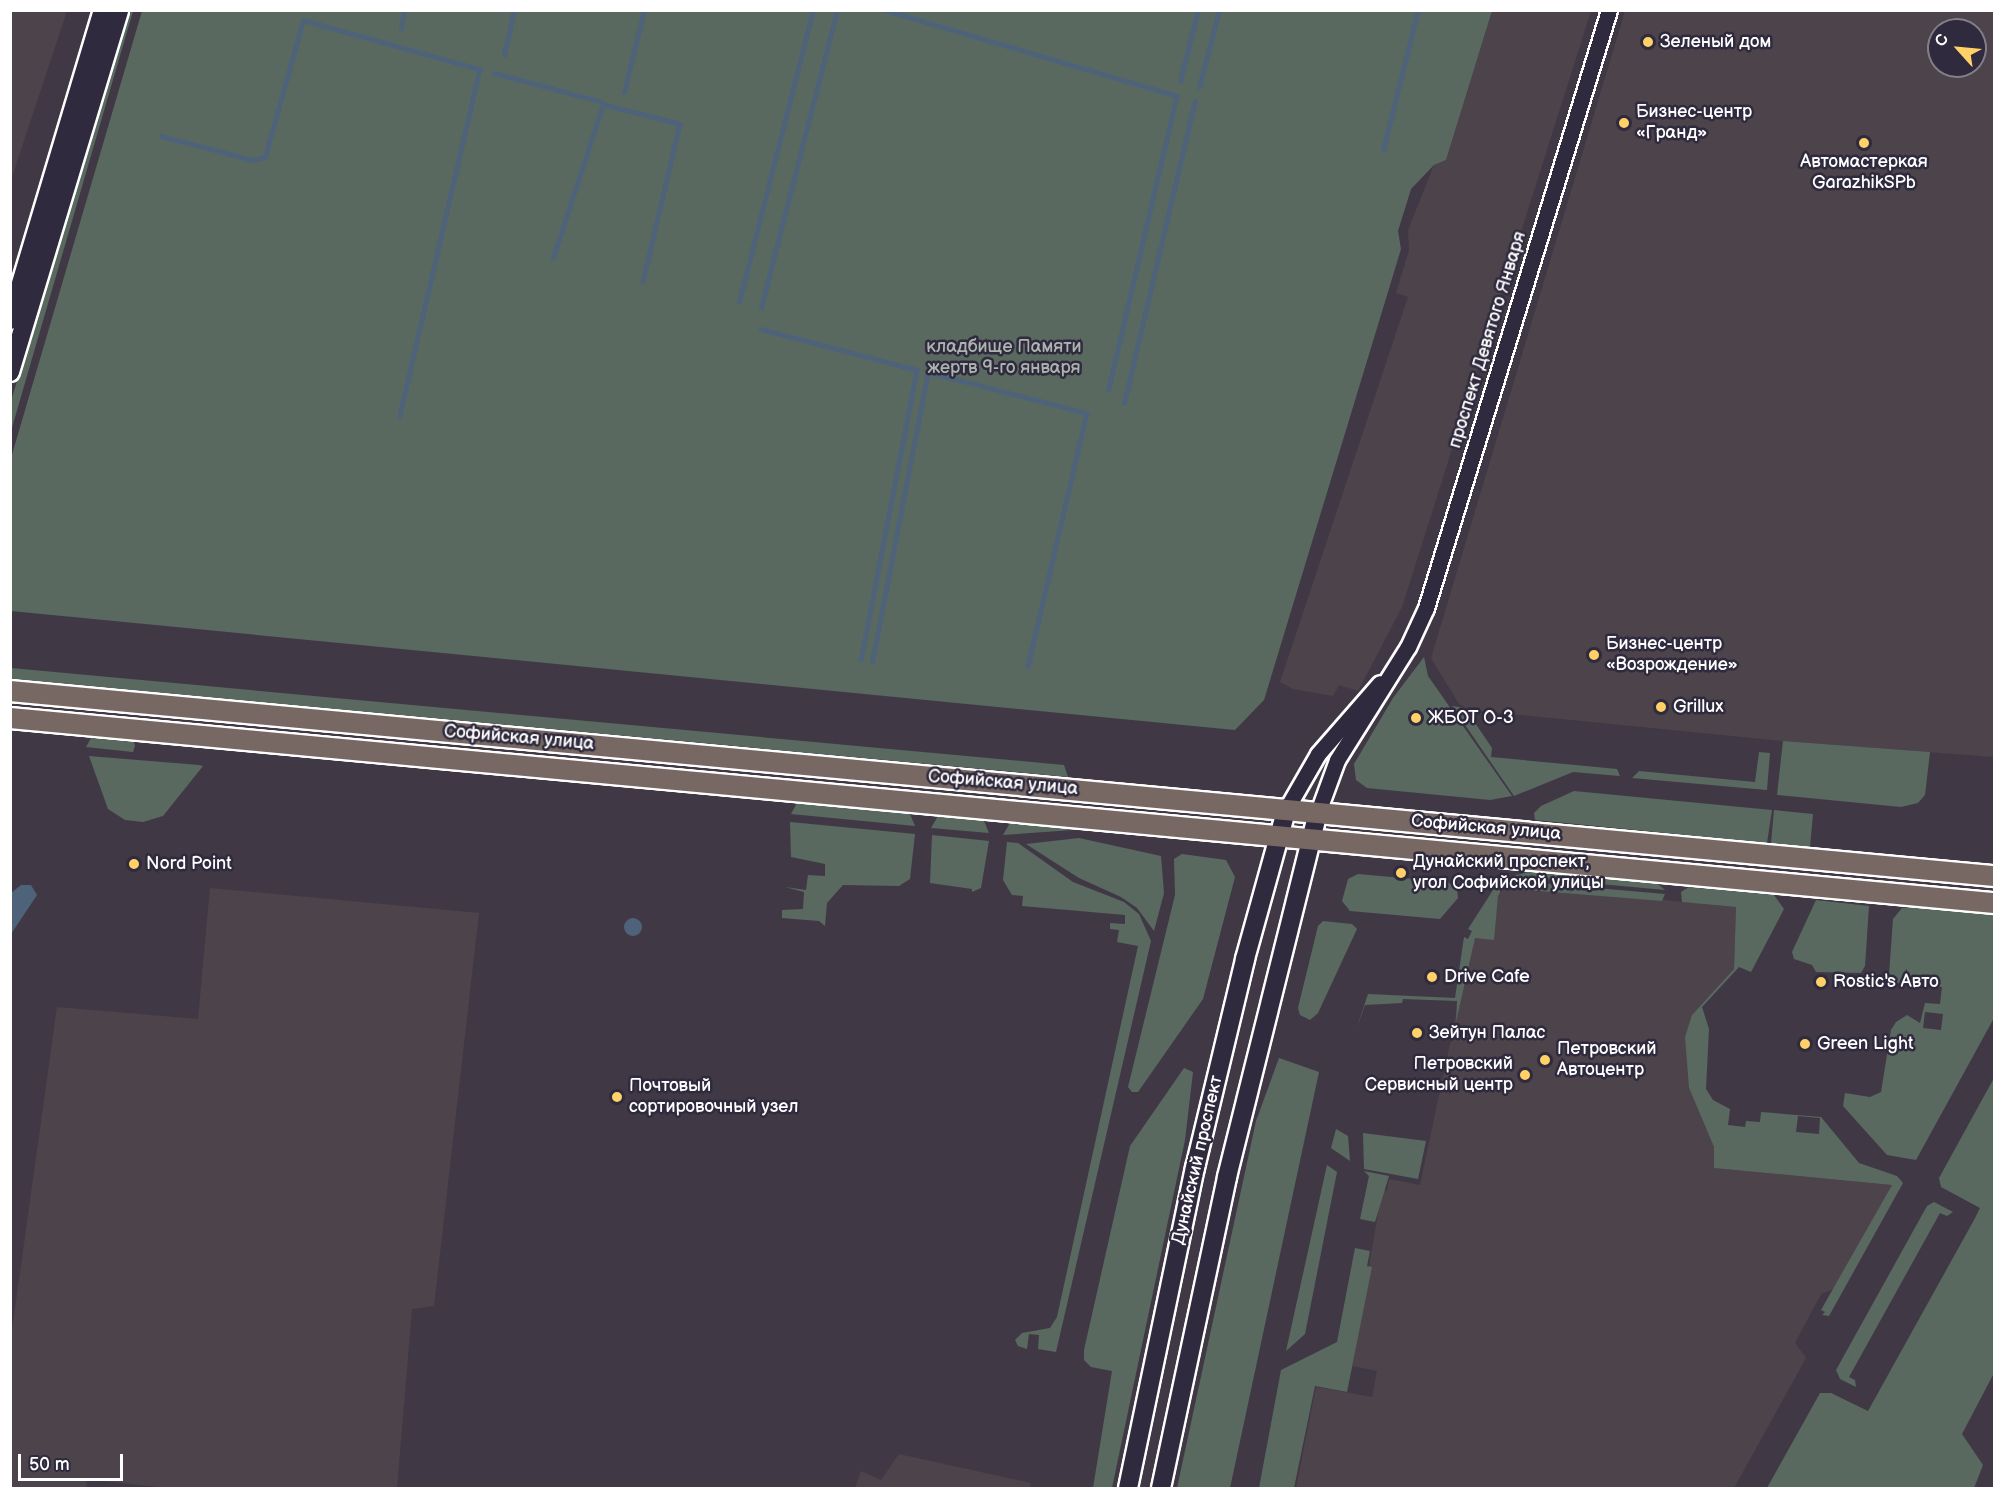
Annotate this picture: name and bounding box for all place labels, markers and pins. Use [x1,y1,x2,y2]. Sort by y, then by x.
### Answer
place label: Зеленый дом [1660,31,1771,53]
marker: Зеленый дом [1641,35,1655,49]
place label: Бизнес-центр «Гранд» [1636,102,1752,144]
marker: Бизнес-центр «Гранд» [1617,116,1631,130]
marker: Автомастеркая GarazhikSPb [1857,136,1871,150]
place label: Автомастеркая GarazhikSPb [1800,152,1928,195]
place label: Бизнес-центр «Возрождение» [1606,634,1738,676]
marker: Бизнес-центр «Возрождение» [1587,648,1601,662]
place label: Grillux [1673,696,1724,718]
marker: Grillux [1654,700,1668,714]
place label: ЖБОТ О-3 [1428,707,1514,729]
marker: ЖБОТ О-3 [1409,711,1423,725]
place label: Дунайский проспект, угол Софийской улицы [1413,852,1604,894]
place label: Nord Point [146,853,232,875]
marker: Nord Point [127,857,141,871]
marker: Дунайский проспект, угол Софийской улицы [1394,866,1408,880]
place label: Drive Cafe [1444,966,1530,988]
marker: Drive Cafe [1425,970,1439,984]
place label: Rostic's Авто [1833,971,1939,993]
marker: Rostic's Авто [1814,975,1828,989]
place label: Зейтун Палас [1429,1022,1545,1044]
marker: Зейтун Палас [1410,1026,1424,1040]
place label: Green Light [1817,1033,1913,1055]
marker: Green Light [1798,1037,1812,1051]
place label: Петровский Автоцентр [1557,1039,1657,1082]
marker: Петровский Автоцентр [1538,1053,1552,1067]
place label: Петровский Сервисный центр [1365,1054,1513,1096]
marker: Петровский Сервисный центр [1518,1068,1532,1082]
place label: Почтовый сортировочный узел [629,1076,799,1118]
marker: Почтовый сортировочный узел [610,1090,624,1104]

